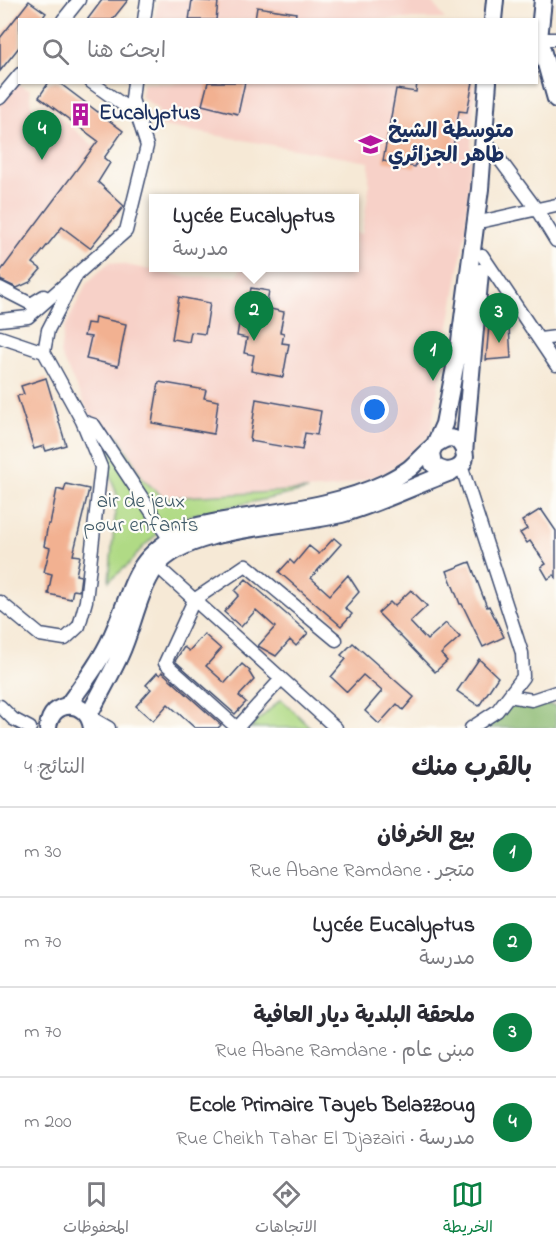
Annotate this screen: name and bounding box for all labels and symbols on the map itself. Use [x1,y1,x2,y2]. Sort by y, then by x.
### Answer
place label: Eucalyptus [99,99,201,131]
building icon: Eucalyptus [68,101,94,127]
pin: 4 [22,110,62,160]
place label: متوسطة الشيخ طاهر الجزائري [388,117,514,171]
school or university icon: متوسطة الشيخ طاهر الجزائري [357,131,383,157]
pin: 2 [234,292,274,341]
pin: 3 [480,294,518,343]
pin: 1 [414,332,452,381]
your location [360,395,389,424]
park label: air de jeux pour enfants [84,487,199,541]

